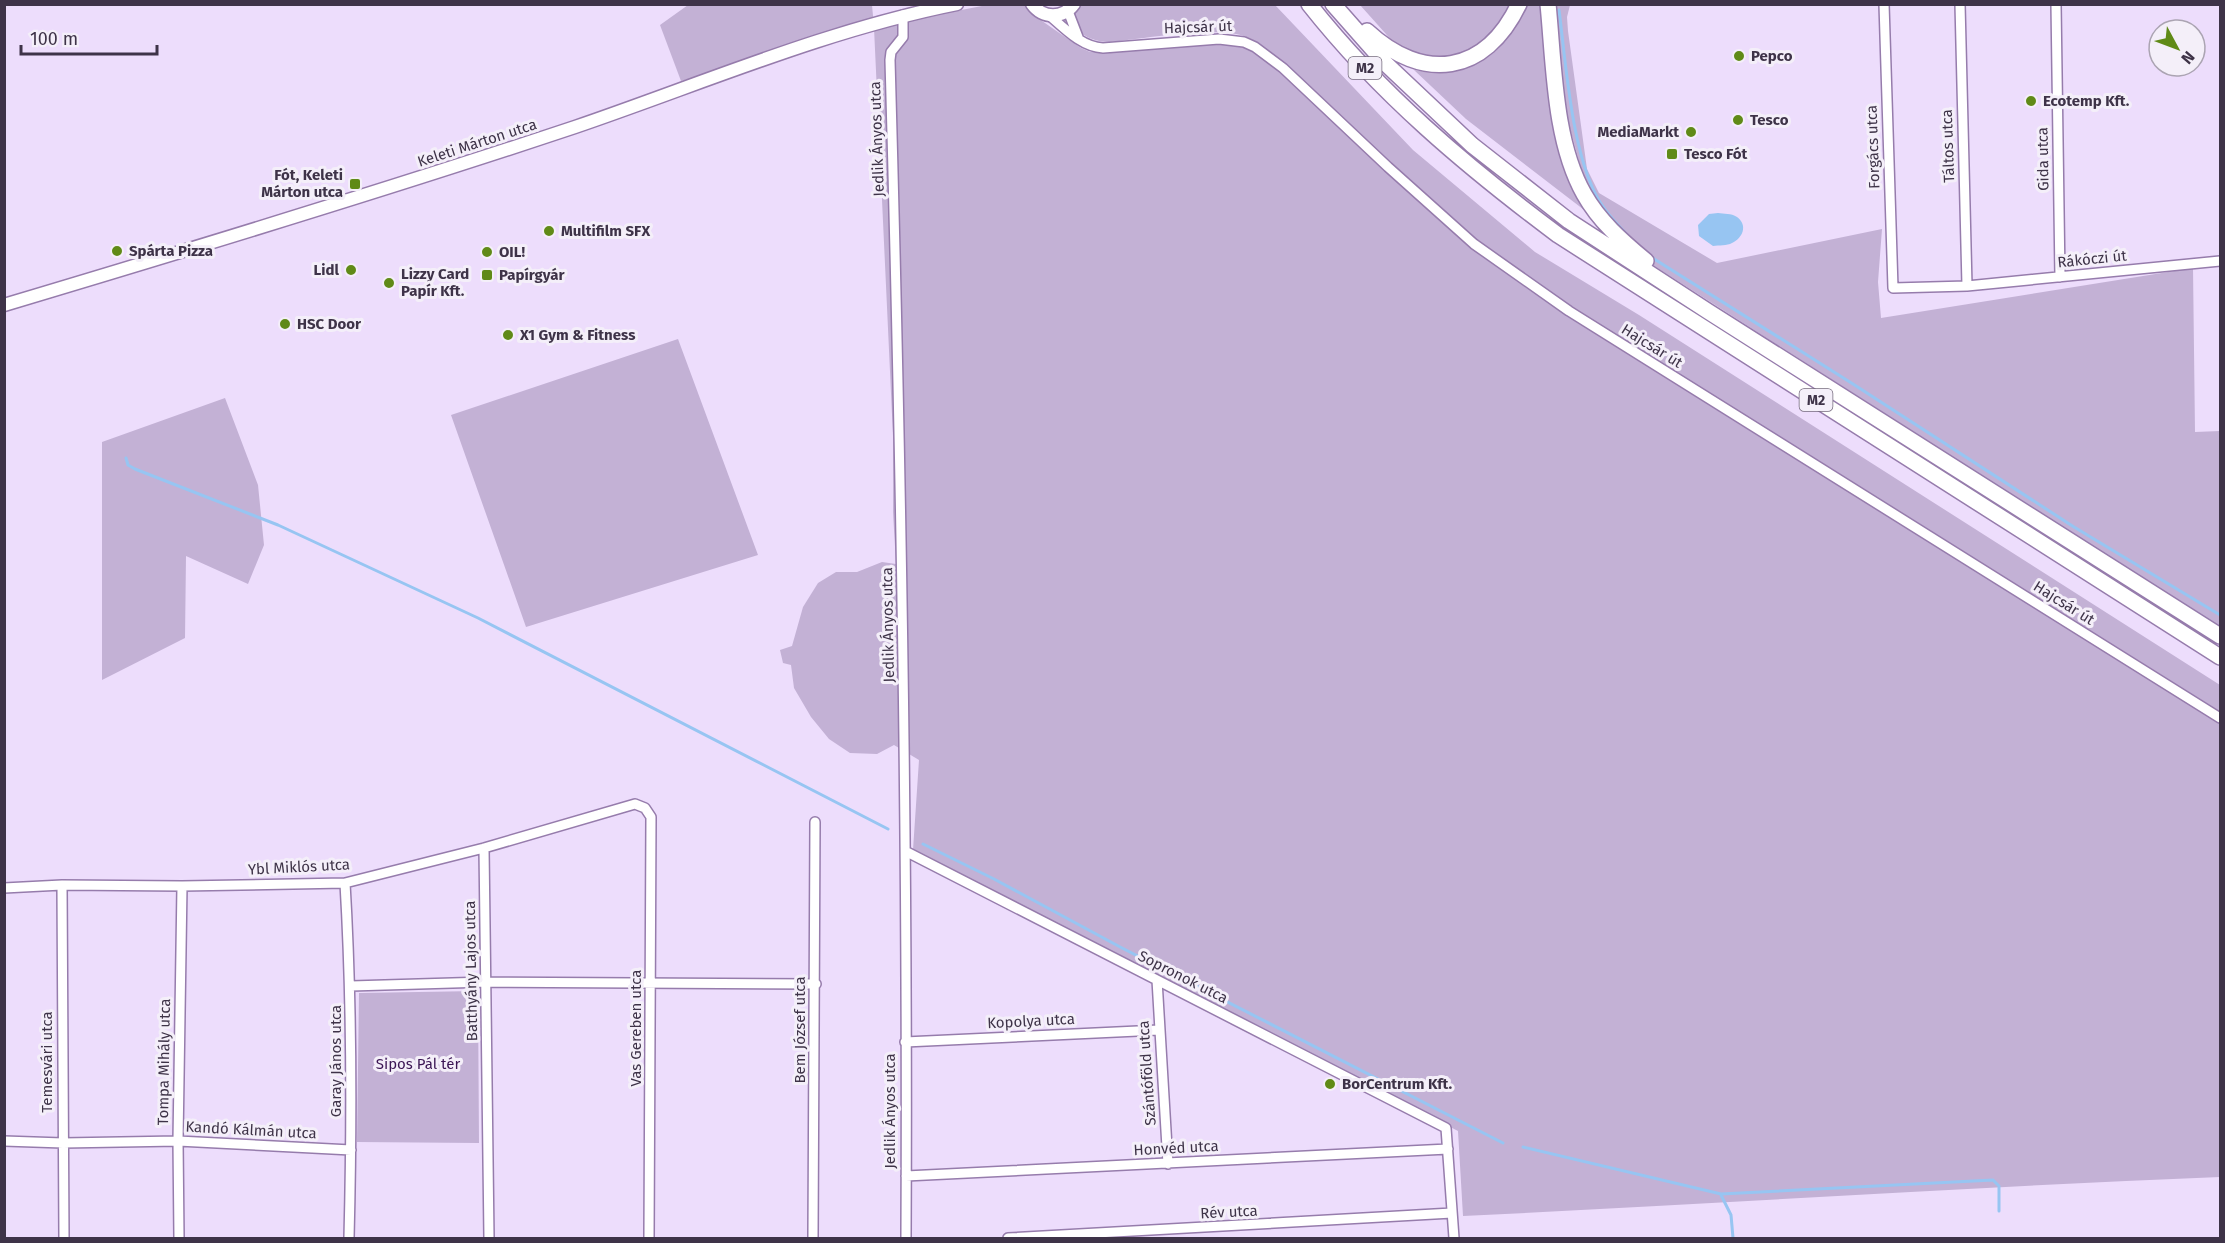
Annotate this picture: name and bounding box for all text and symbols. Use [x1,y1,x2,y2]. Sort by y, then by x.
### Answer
street label: Hajcsár út [1163,17,1233,37]
scale bar [21,18,158,56]
north arrow [2147,18,2207,78]
text: 100 m [30,28,78,50]
place label: Pepco [1751,47,1793,65]
text: N [2177,47,2199,68]
marker: Pepco [1732,49,1746,63]
road number: M2 [1348,57,1382,79]
street label: Jedlik Ányos utca [866,81,888,197]
place label: Ecotemp Kft. [2043,92,2130,110]
marker: Ecotemp Kft. [2024,94,2038,108]
street label: Forgács utca [1863,105,1883,189]
street label: Táltos utca [1938,109,1958,183]
place label: Tesco [1750,111,1789,129]
marker: Tesco [1731,113,1745,127]
street label: Keleti Márton utca [415,115,539,171]
place label: MediaMarkt [1597,123,1679,141]
marker: MediaMarkt [1684,125,1698,139]
street label: Gida utca [2033,127,2053,191]
place label: Tesco Fót [1684,145,1748,163]
marker: Tesco Fót [1665,147,1679,161]
place label: Fót, Keleti Márton utca [261,166,343,201]
marker: Fót, Keleti Márton utca [348,177,362,191]
place label: Multifilm SFX [561,222,650,240]
marker: Multifilm SFX [542,224,556,238]
place label: Spárta Pizza [129,242,213,260]
place label: OIL! [499,243,525,261]
marker: Spárta Pizza [110,244,124,258]
marker: OIL! [480,245,494,259]
street label: Rákóczi út [2057,246,2128,272]
place label: Lidl [314,261,340,279]
marker: Lidl [344,263,358,277]
place label: Lizzy Card Papír Kft. [401,265,469,300]
place label: Papírgyár [499,266,565,284]
marker: Papírgyár [480,268,494,282]
marker: Lizzy Card Papír Kft. [382,276,396,290]
place label: HSC Door [297,315,362,333]
marker: HSC Door [278,317,292,331]
street label: Hajcsár út [1618,320,1686,372]
place label: X1 Gym & Fitness [519,326,635,344]
marker: X1 Gym & Fitness [501,328,515,342]
road number: M2 [1800,389,1832,411]
street label: Jedlik Ányos utca [878,567,898,683]
street label: Hajcsár út [2030,577,2098,629]
street label: Ybl Miklós utca [248,855,350,879]
street label: Batthyány Lajos utca [461,901,481,1041]
street label: Sopronok utca [1135,947,1231,1007]
street label: Vas Gereben utca [627,970,645,1086]
street label: Bem József utca [791,976,809,1084]
street label: Tompa Mihály utca [154,998,174,1126]
street label: Garay János utca [327,1005,345,1117]
street label: Kopolya utca [987,1010,1075,1032]
street label: Temesvári utca [38,1011,56,1113]
street label: Szántóföld utca [1134,1020,1160,1126]
street label: Jedlik Ányos utca [881,1053,899,1169]
park label: Sipos Pál tér [376,1055,460,1073]
place label: BorCentrum Kft. [1342,1075,1452,1093]
marker: BorCentrum Kft. [1323,1077,1337,1091]
street label: Kandó Kálmán utca [185,1118,317,1142]
street label: Honvéd utca [1133,1137,1219,1159]
street label: Rév utca [1200,1202,1258,1222]

